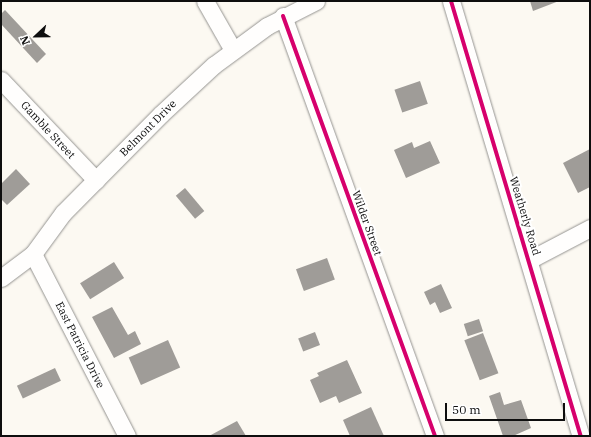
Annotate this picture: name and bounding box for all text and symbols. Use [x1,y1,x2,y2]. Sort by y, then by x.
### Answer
north arrow [16,16,56,56]
text: N [17,34,33,47]
street label: Belmont Drive [117,97,179,159]
street label: Gamble Street [18,99,78,161]
street label: Weatherly Road [507,175,543,257]
street label: Wilder Street [349,189,385,257]
street label: East Patricia Drive [53,300,107,390]
scale bar [447,395,567,421]
text: 50 m [452,402,481,417]

